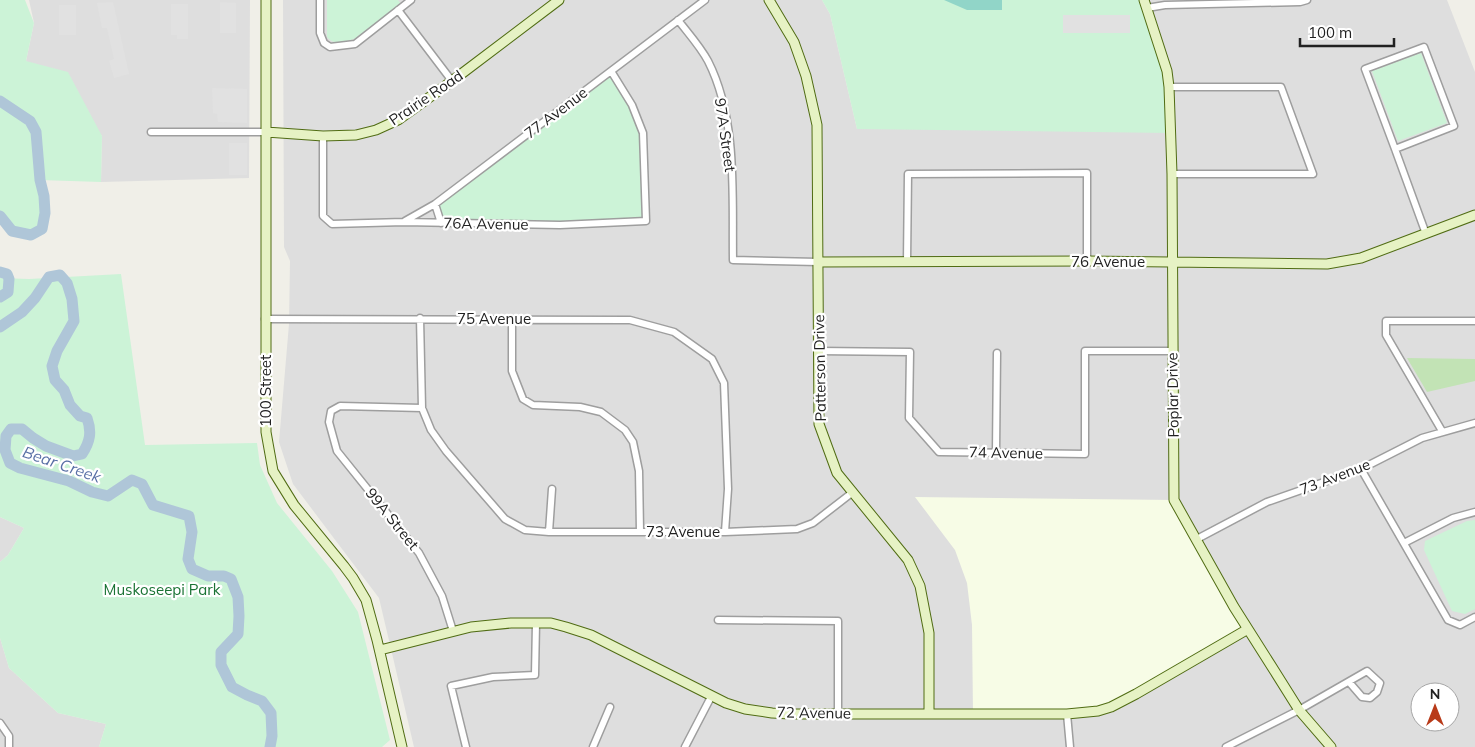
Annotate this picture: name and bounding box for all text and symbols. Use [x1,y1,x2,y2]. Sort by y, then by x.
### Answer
scale bar [1300,15,1394,47]
text: 100 m [1308,23,1352,42]
street label: Prairie Road [385,66,466,129]
street label: 77 Avenue [520,83,591,143]
street label: 97A Street [711,97,740,173]
street label: 76A Avenue [443,213,529,234]
street label: 76 Avenue [1071,252,1145,271]
street label: 75 Avenue [457,309,531,328]
street label: Patterson Drive [809,314,830,422]
street label: Poplar Drive [1162,352,1183,438]
street label: 100 Street [256,355,275,427]
water label: Bear Creek [20,441,104,487]
street label: 74 Avenue [969,442,1043,463]
street label: 73 Avenue [1297,454,1373,499]
street label: 99A Street [362,484,423,554]
street label: 73 Avenue [646,522,720,541]
park label: Muskoseepi Park [104,580,221,599]
north arrow [1410,682,1460,732]
text: N [1430,685,1440,703]
street label: 72 Avenue [777,702,851,723]

